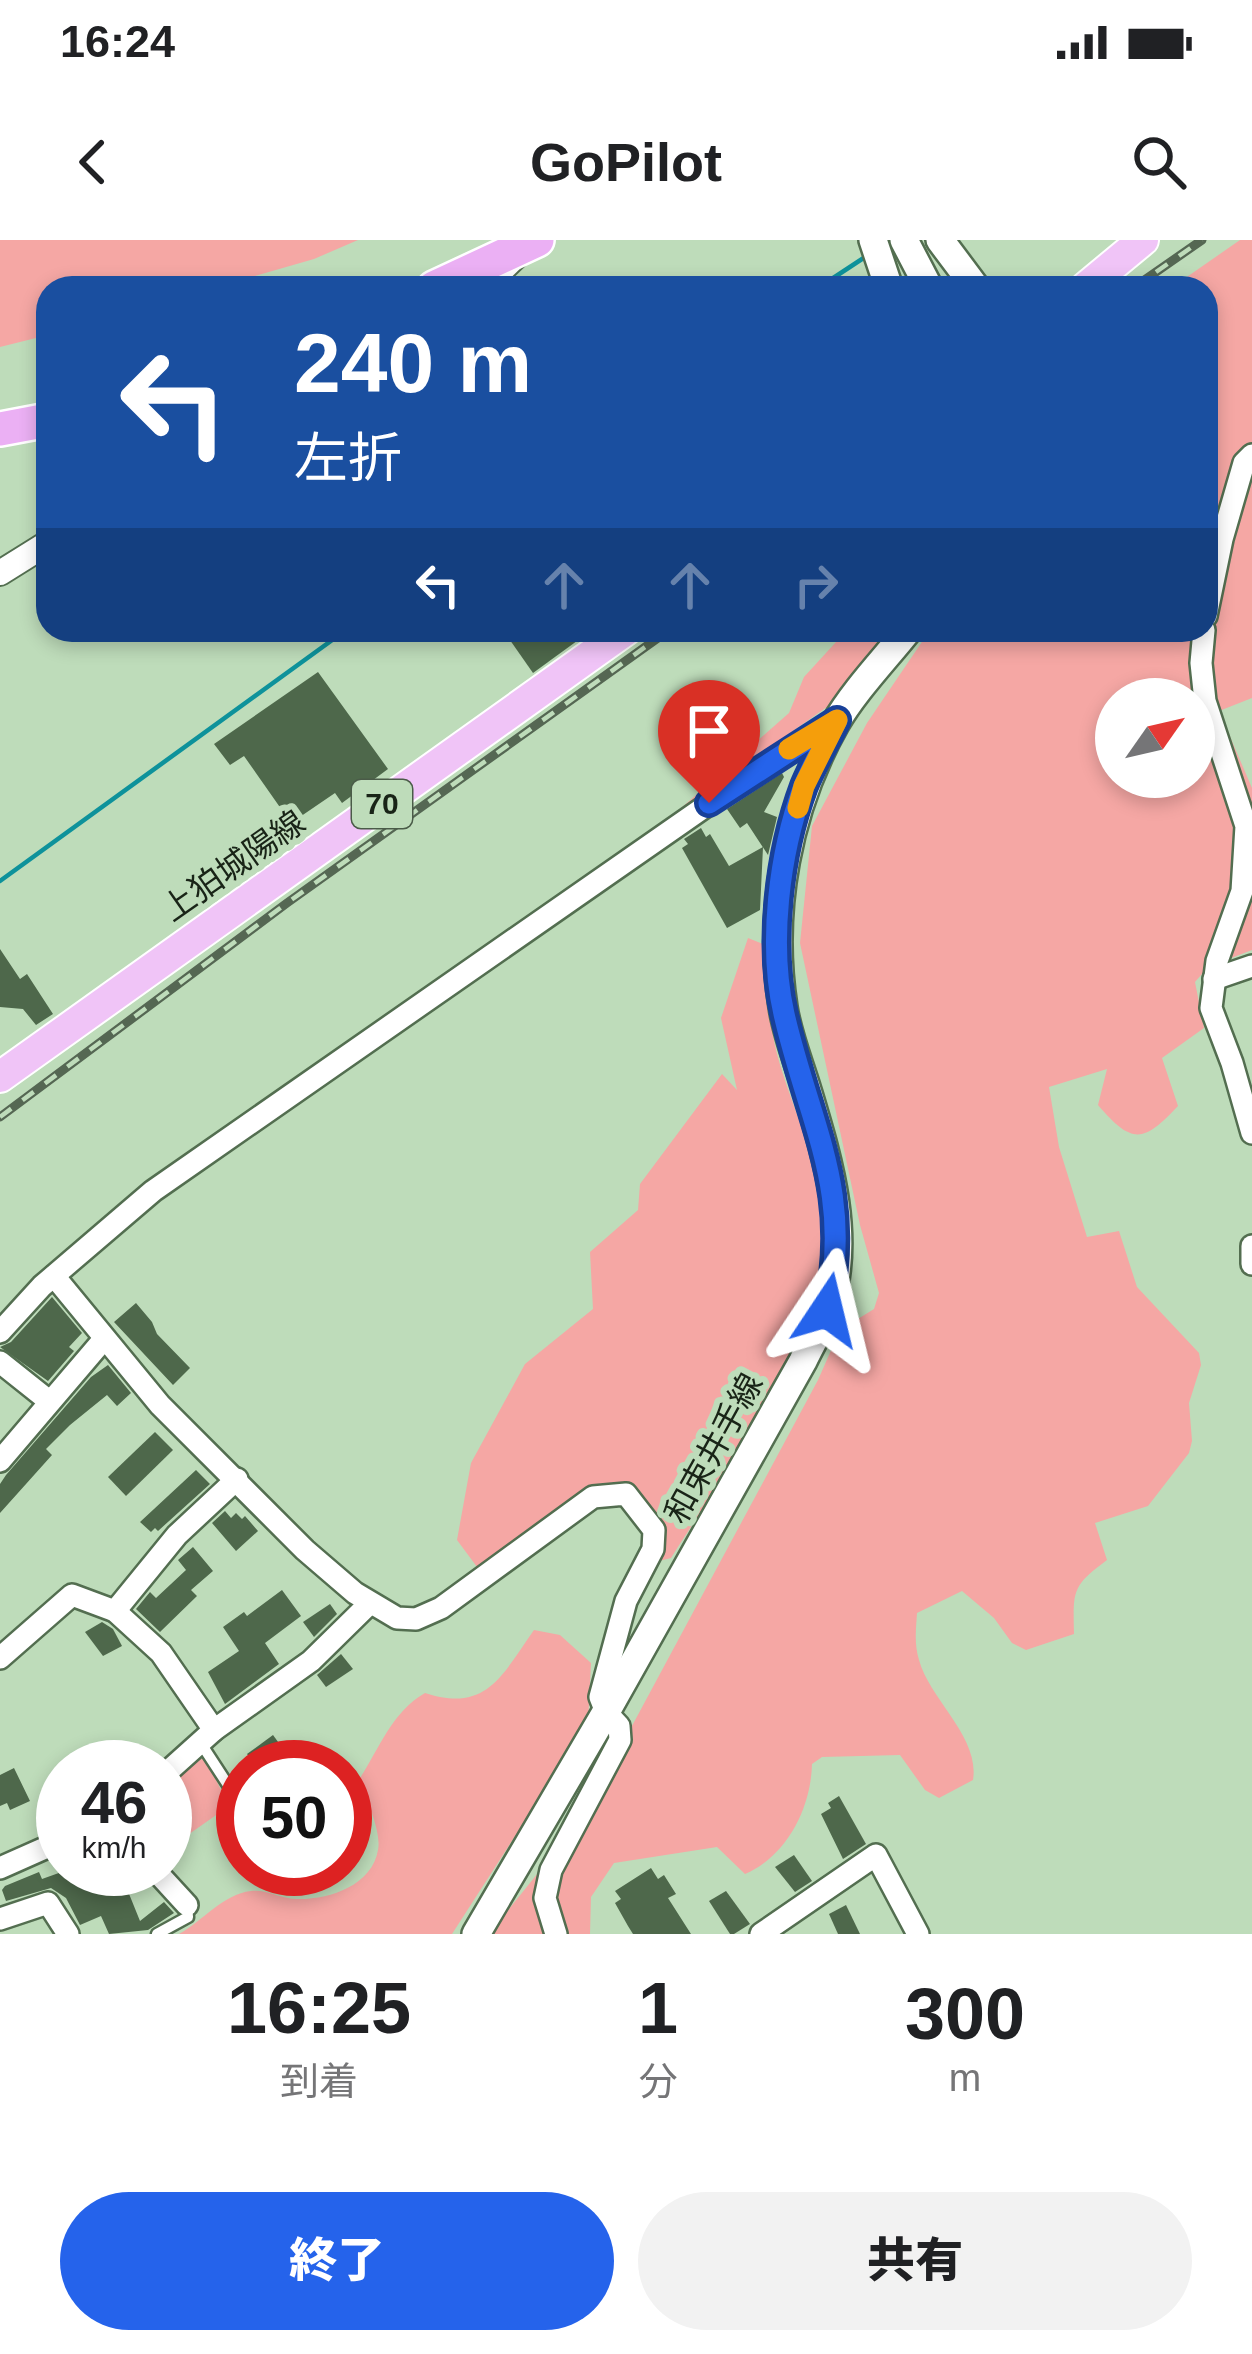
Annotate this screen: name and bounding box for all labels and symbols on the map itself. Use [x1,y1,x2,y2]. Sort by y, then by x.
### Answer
north arrow [1095,678,1215,798]
pin [658,680,760,803]
road number: 70 [352,780,412,828]
street label: 上狛城陽線 [155,803,311,928]
position arrow [764,1247,890,1373]
street label: 和束井手線 [657,1367,770,1529]
speed limit sign: 50 [216,1740,372,1896]

